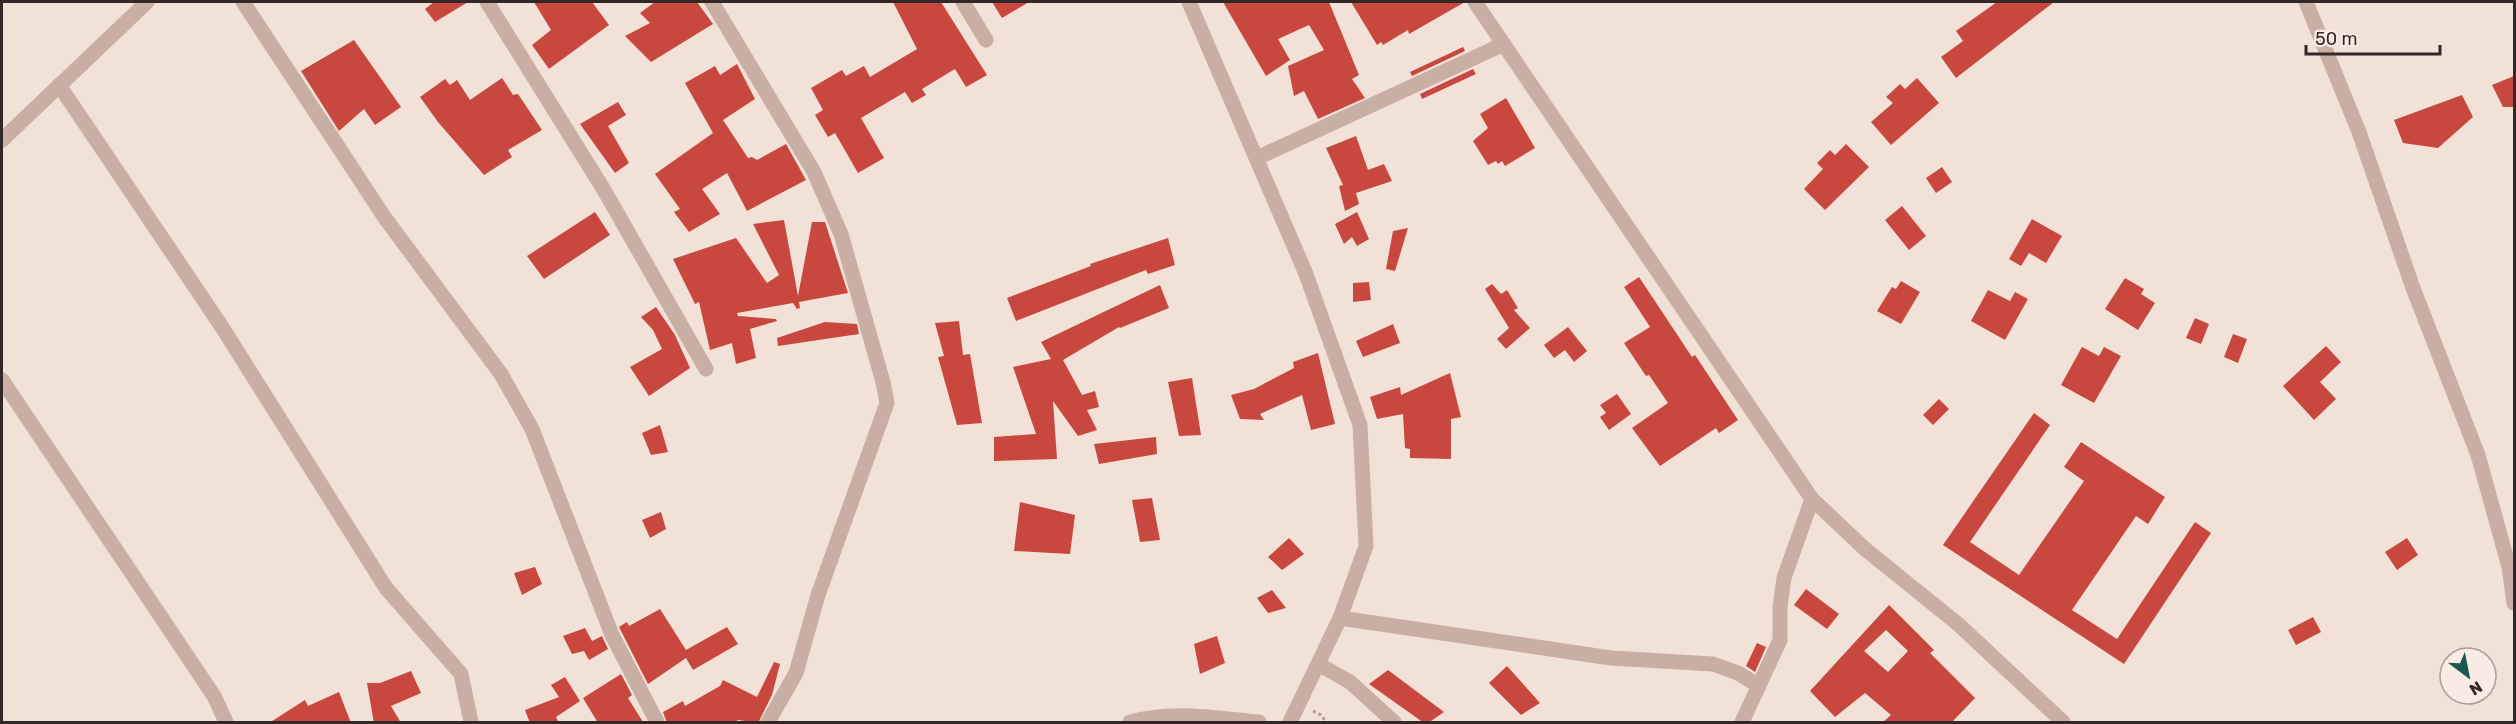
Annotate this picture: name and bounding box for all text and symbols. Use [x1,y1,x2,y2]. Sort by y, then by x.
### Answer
scale bar [2306,18,2440,56]
text: 50 m [2315,28,2358,50]
north arrow [2438,646,2498,706]
text: N [2466,677,2486,699]

